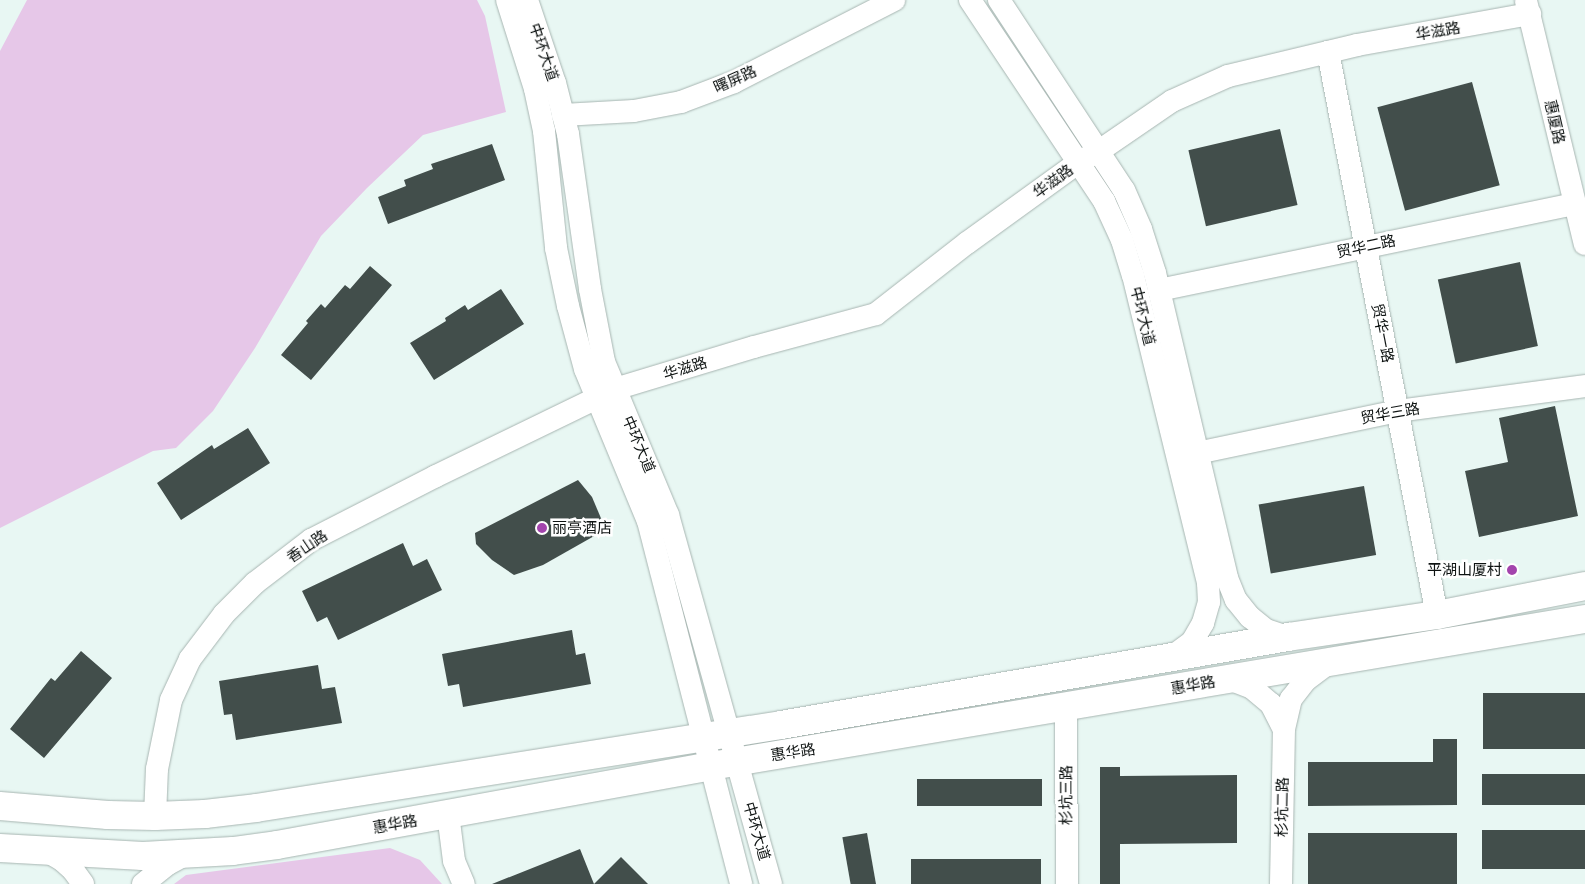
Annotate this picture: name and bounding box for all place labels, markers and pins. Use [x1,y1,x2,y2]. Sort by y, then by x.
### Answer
place label: 丽亭酒店 [552,519,612,537]
marker: 丽亭酒店 [536,522,548,534]
place label: 平湖山厦村 [1427,561,1502,579]
marker: 平湖山厦村 [1506,564,1518,576]

